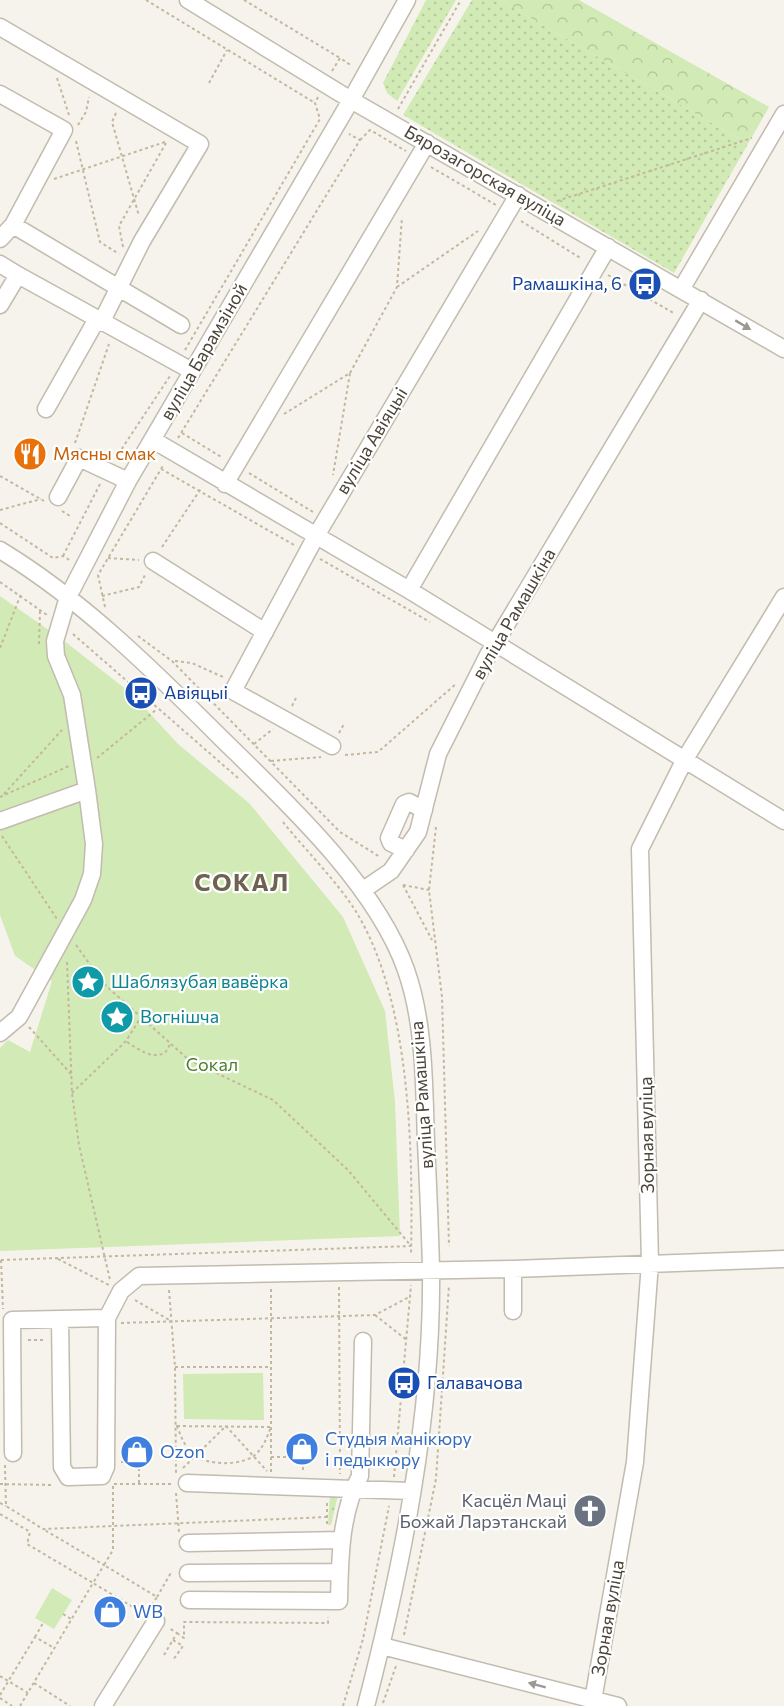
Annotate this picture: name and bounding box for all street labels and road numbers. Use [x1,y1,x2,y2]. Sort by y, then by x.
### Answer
street label: Бярозагорская вуліца [401,120,570,230]
street label: вуліца Барамзіной [155,279,251,424]
street label: вуліца Авіяцыі [331,383,412,498]
street label: вуліца Рамашкіна [467,544,560,683]
street label: вуліца Рамашкіна [405,1020,437,1170]
street label: Зорная вуліца [634,1076,658,1194]
street label: Зорная вуліца [586,1558,628,1677]

